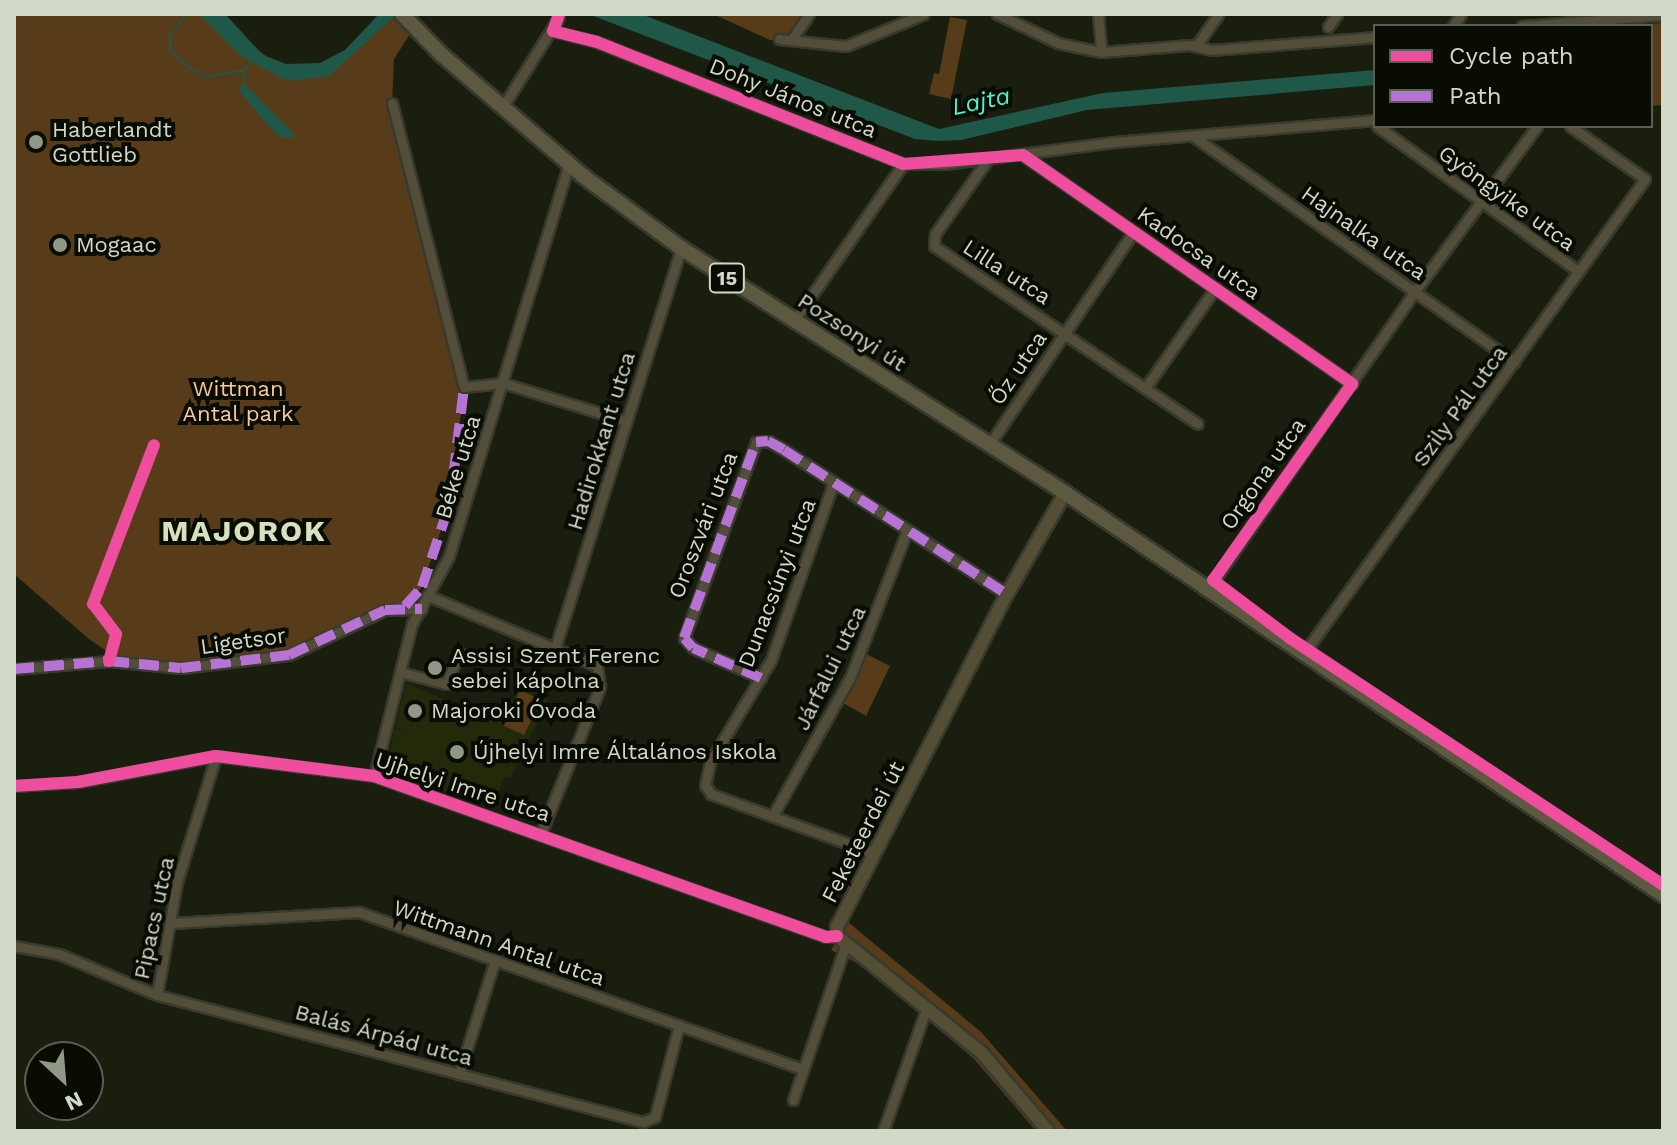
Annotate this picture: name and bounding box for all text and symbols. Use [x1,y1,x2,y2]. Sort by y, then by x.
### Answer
legend [1373,24,1653,128]
text: Cycle path [1449,42,1574,70]
street label: Dohy János utca [705,52,881,144]
water label: Lajta [949,82,1013,122]
text: Path [1449,82,1502,110]
place label: Haberlandt Gottlieb [52,116,172,168]
marker: Haberlandt Gottlieb [27,133,45,151]
street label: Gyöngyike utca [1433,140,1581,256]
street label: Hajnalka utca [1296,180,1432,286]
street label: Kadocsa utca [1132,201,1266,305]
place label: Mogaac [76,232,157,258]
street label: Lilla utca [958,234,1056,310]
marker: Mogaac [51,236,69,254]
road number: 15 [707,262,747,294]
street label: Pozsonyi út [793,287,911,377]
street label: Őz utca [984,326,1052,410]
street label: Szily Pál utca [1407,340,1513,472]
street label: Hadirokkant utca [561,349,641,533]
park label: Wittman Antal park [182,375,294,426]
street label: Béke utca [430,412,486,522]
street label: Orgona utca [1215,413,1311,535]
street label: Oroszvári utca [663,448,743,602]
street label: Dunacsúnyi utca [733,495,821,671]
district label: MAJOROK [161,513,327,549]
street label: Járfalui utca [789,601,871,735]
street label: Ligetsor [199,622,287,660]
place label: Assisi Szent Ferenc sebei kápolna [451,642,660,694]
marker: Assisi Szent Ferenc sebei kápolna [426,659,444,677]
place label: Majoroki Óvoda [431,698,596,724]
marker: Majoroki Óvoda [406,702,424,720]
place label: Újhelyi Imre Általános Iskola [473,739,778,765]
marker: Újhelyi Imre Általános Iskola [448,743,466,761]
street label: Ujhelyi Imre utca [372,746,554,828]
street label: Feketeerdei út [816,757,910,907]
street label: Pipacs utca [128,854,180,982]
street label: Wittmann Antal utca [389,894,609,992]
street label: Balás Árpád utca [292,998,476,1072]
north arrow [24,1041,104,1121]
text: N [61,1086,87,1116]

